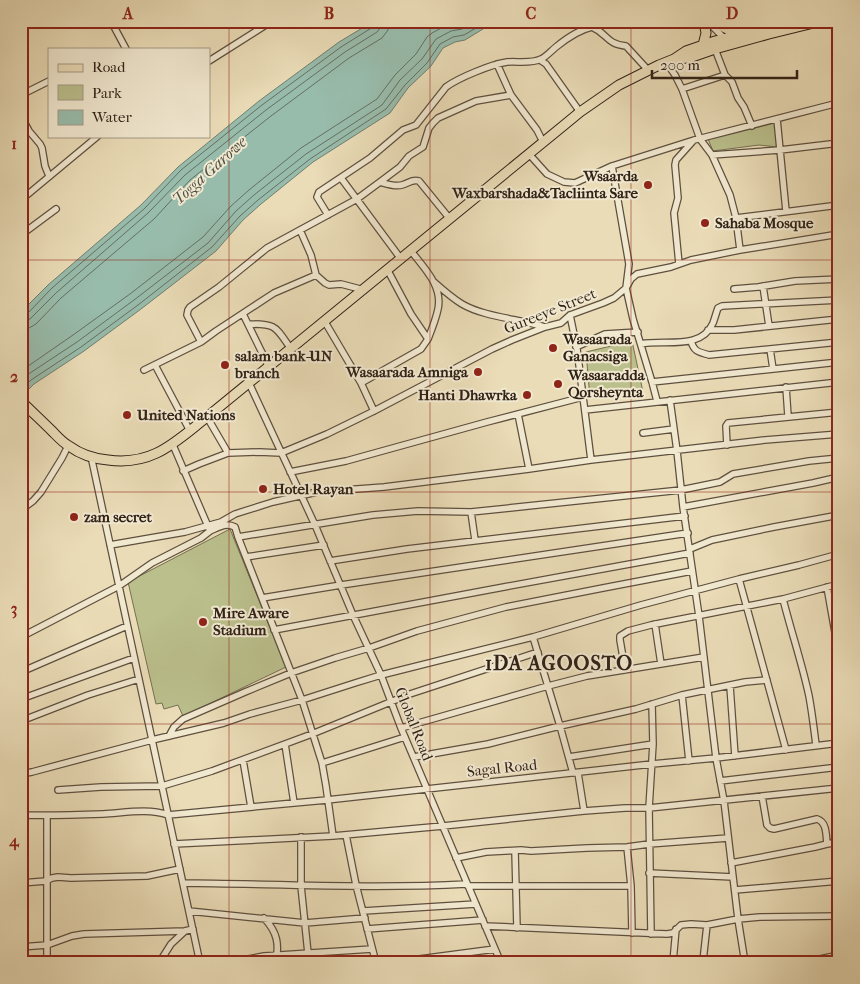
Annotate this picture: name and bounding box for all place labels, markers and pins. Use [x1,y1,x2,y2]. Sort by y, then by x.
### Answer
place label: Wsaarda Waxbarshada&Tacliinta Sare [451,167,639,202]
marker: Wsaarda Waxbarshada&Tacliinta Sare [642,179,654,191]
place label: Sahaba Mosque [715,214,814,232]
marker: Sahaba Mosque [699,217,711,229]
place label: Wasaarada Ganacsiga [562,330,633,365]
marker: Wasaarada Ganacsiga [547,342,559,354]
place label: salam bank-UN branch [234,347,333,382]
marker: salam bank-UN branch [219,359,231,371]
place label: Wasaarada Amniga [345,363,469,381]
marker: Wasaarada Amniga [472,366,484,378]
place label: Wasaaradda Qorsheynta [567,366,646,401]
marker: Wasaaradda Qorsheynta [552,378,564,390]
place label: Hanti Dhawrka [418,386,518,404]
marker: Hanti Dhawrka [521,389,533,401]
place label: United Nations [136,406,236,424]
marker: United Nations [121,409,133,421]
place label: Hotel Rayan [273,480,354,498]
marker: Hotel Rayan [257,483,269,495]
place label: zam secret [83,508,153,526]
marker: zam secret [68,511,80,523]
place label: Mire Aware Stadium [212,604,289,639]
marker: Mire Aware Stadium [197,616,209,628]

